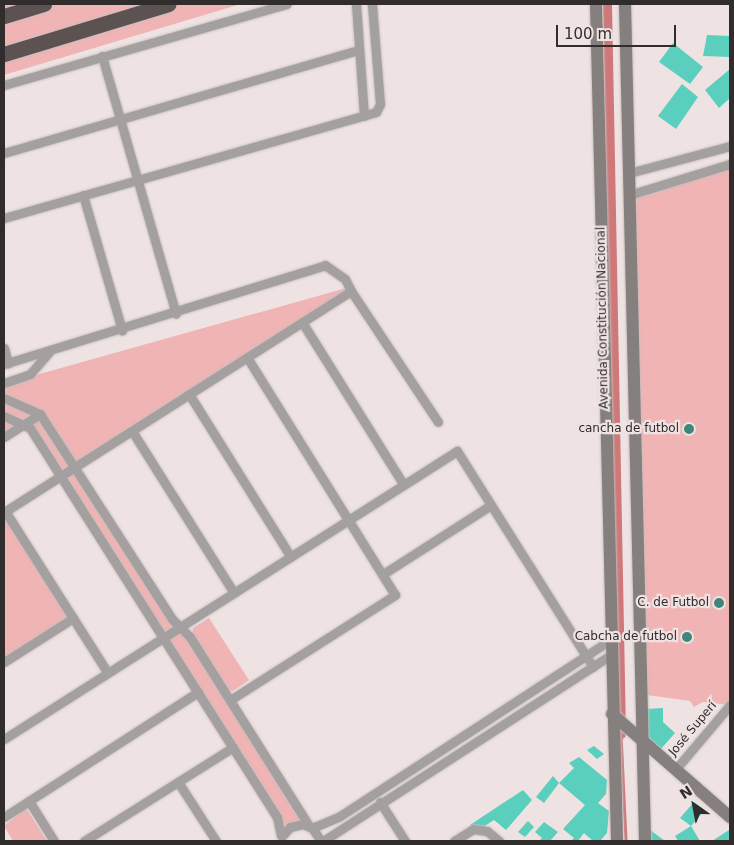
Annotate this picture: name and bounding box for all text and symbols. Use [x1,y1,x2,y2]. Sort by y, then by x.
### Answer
scale bar [559,15,679,47]
text: 100 m [564,25,612,43]
street label: Avenida Constitución Nacional [594,227,612,409]
place label: cancha de futbol [578,422,679,436]
marker: cancha de futbol [683,423,695,435]
place label: C. de Futbol [637,596,709,610]
marker: C. de Futbol [713,597,725,609]
place label: Cabcha de futbol [575,630,677,644]
marker: Cabcha de futbol [681,631,693,643]
street label: José Superí [666,699,720,759]
north arrow [669,780,719,830]
text: N [677,783,695,802]

